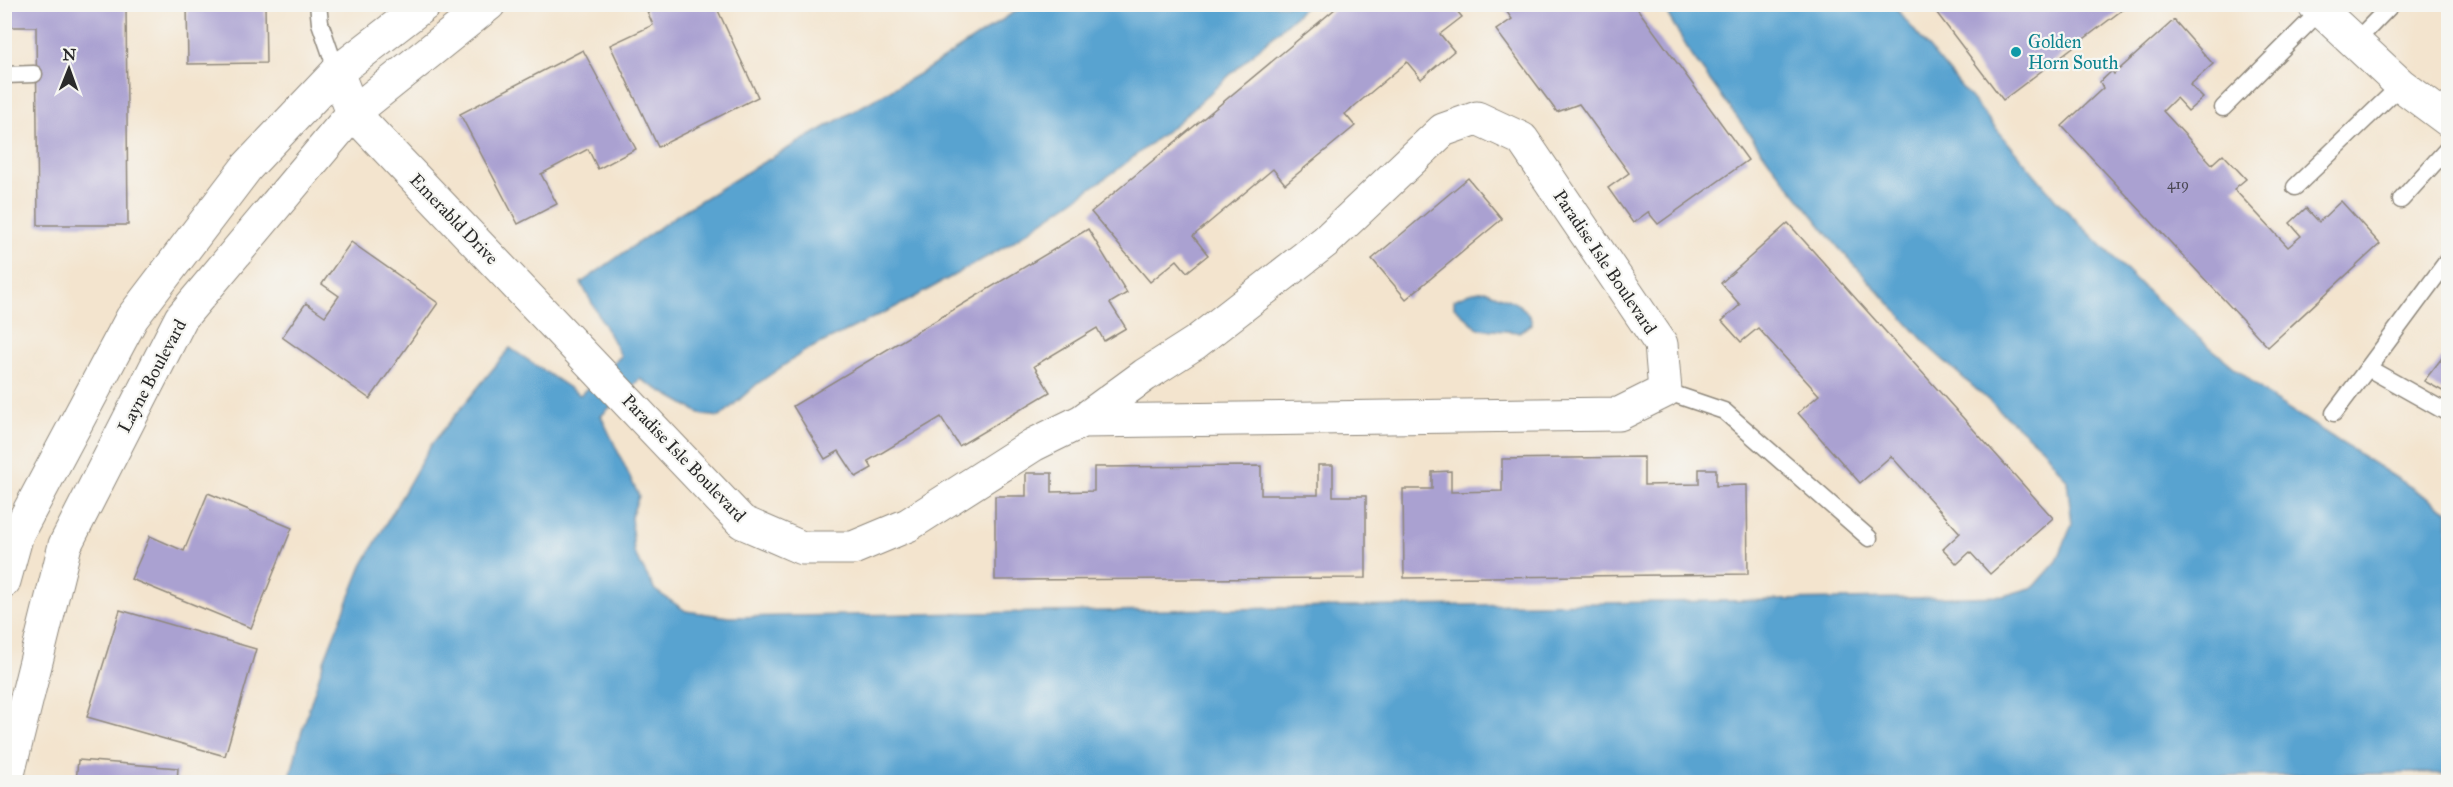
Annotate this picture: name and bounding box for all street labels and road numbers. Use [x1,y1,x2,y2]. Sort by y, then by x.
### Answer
street label: Emerabld Drive [405,169,503,269]
street label: Paradise Isle Boulevard [1549,186,1661,338]
street label: Layne Boulevard [113,316,191,436]
street label: Paradise Isle Boulevard [617,390,751,526]

